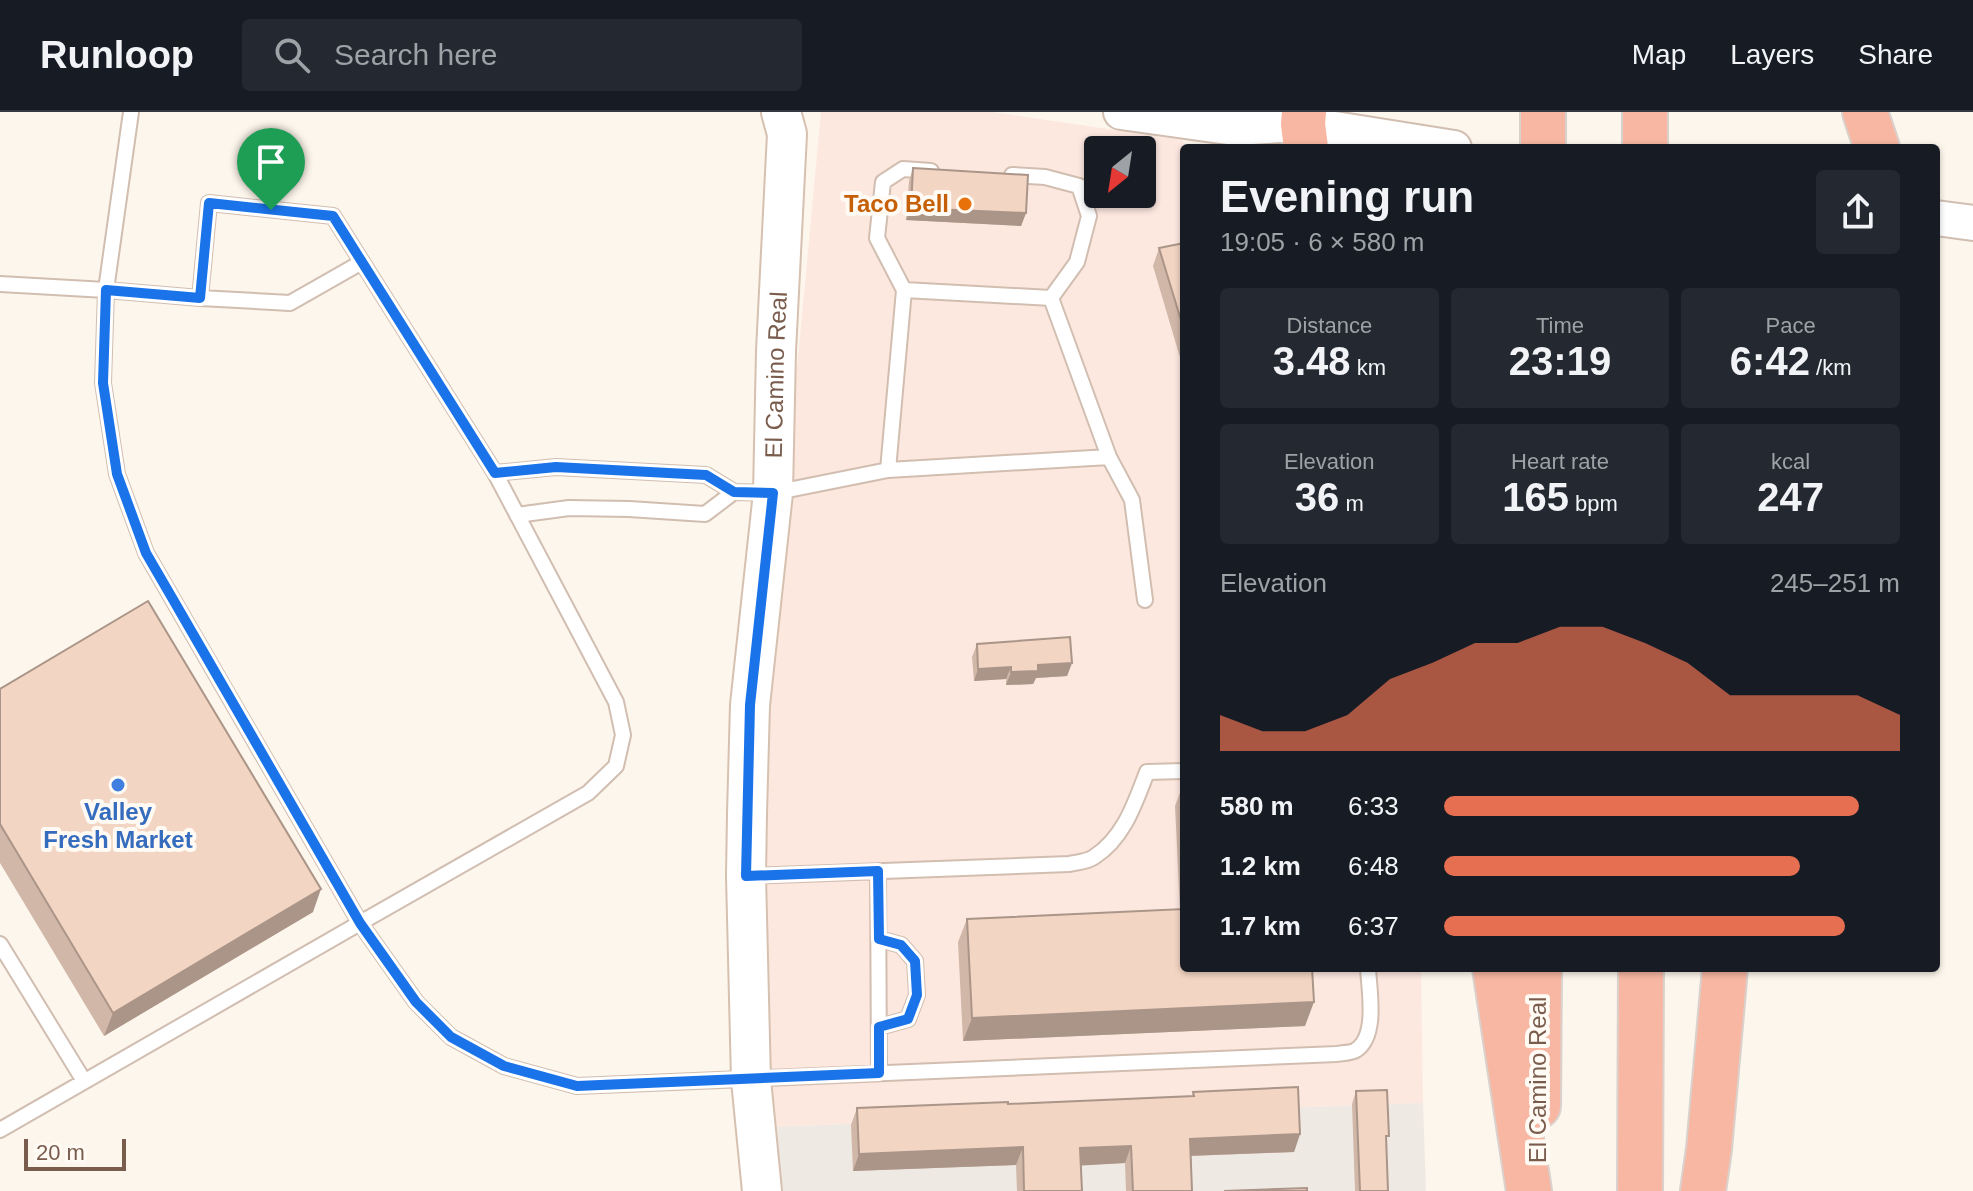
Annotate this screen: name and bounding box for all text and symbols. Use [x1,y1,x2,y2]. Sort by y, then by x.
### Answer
search box [242,19,802,91]
icon: search [270,33,314,77]
text: Runloop [40,34,194,76]
text: Search here [334,38,498,71]
text: Map [1632,39,1686,70]
text: Layers [1730,39,1814,70]
text: Share [1858,39,1933,70]
pin [237,128,305,210]
north arrow [1084,136,1156,208]
map controls [1084,136,1156,208]
icon: arrive [249,140,293,184]
button: share [1816,170,1900,254]
text: Evening run [1220,172,1474,221]
place label: Taco Bell [844,190,949,217]
marker: Taco Bell [956,195,974,213]
text: 19:05 · 6 × 580 m [1220,227,1425,257]
street label: El Camino Real [760,291,792,459]
text: Distance [1287,313,1372,338]
text: Time [1536,313,1584,338]
text: Pace [1766,313,1816,338]
text: 3.48 [1273,339,1351,383]
text: 23:19 [1509,339,1611,383]
text: 6:42 [1730,339,1810,383]
text: km [1351,355,1386,380]
text: /km [1810,355,1851,380]
text: Elevation [1284,449,1375,474]
text: Heart rate [1511,449,1609,474]
text: kcal [1771,449,1810,474]
text: 36 [1295,475,1339,519]
text: 165 [1502,475,1569,519]
text: 247 [1757,475,1824,519]
text: m [1339,491,1364,516]
text: bpm [1569,491,1618,516]
text: Elevation [1220,568,1327,598]
text: 245–251 m [1770,568,1900,598]
marker: Valley Fresh Market [109,776,127,794]
text: 580 m [1220,791,1294,821]
text: 6:33 [1348,791,1399,821]
place label: Valley Fresh Market [43,798,193,853]
text: 1.2 km [1220,851,1301,881]
text: 6:48 [1348,851,1399,881]
text: 1.7 km [1220,911,1301,941]
text: 6:37 [1348,911,1399,941]
street label: El Camino Real [1524,997,1551,1163]
scale bar [24,1135,126,1171]
text: 20 m [36,1140,85,1165]

